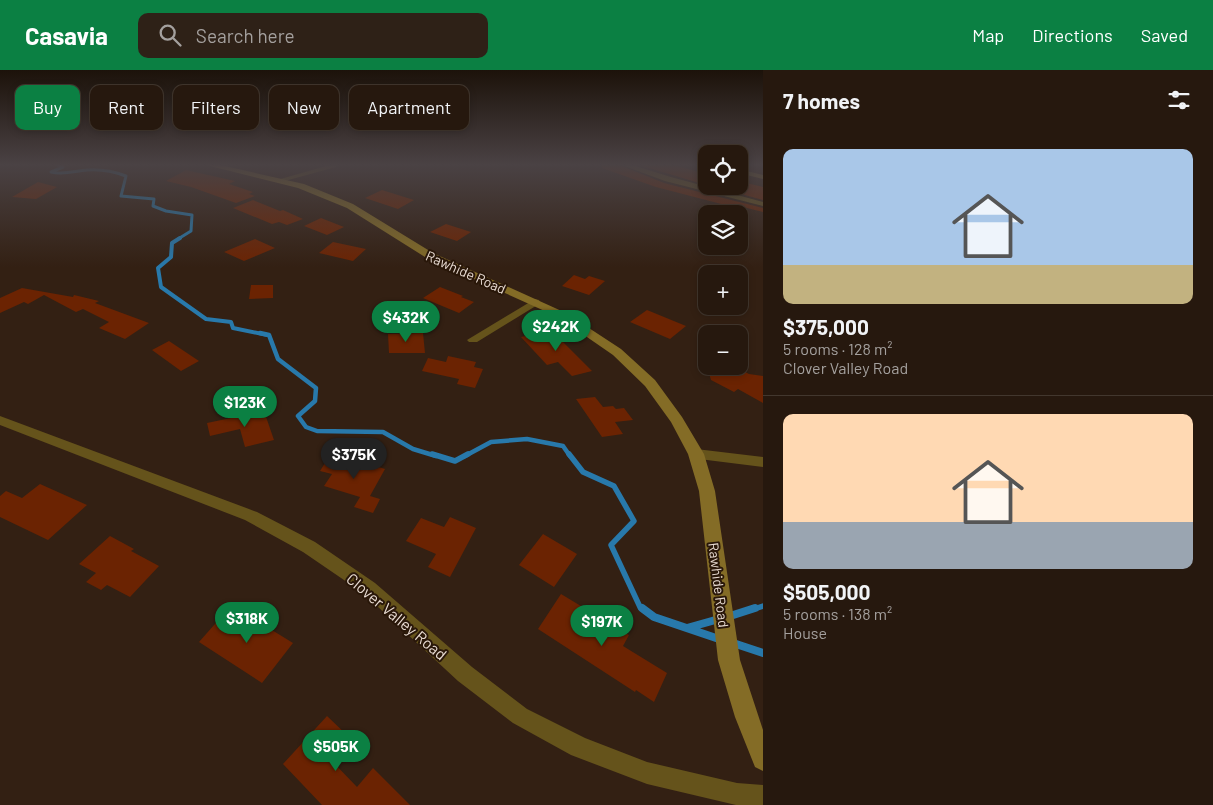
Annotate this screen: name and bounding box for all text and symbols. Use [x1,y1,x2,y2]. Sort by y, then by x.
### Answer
search box [138,13,488,58]
text: Casavia [25,21,108,50]
icon: search [156,21,184,49]
text: Search here [196,24,295,47]
text: Map [972,24,1004,46]
text: Directions [1032,24,1113,46]
text: Saved [1141,24,1188,46]
chip: Buy [15,85,80,130]
chip: Rent [90,85,163,130]
chip: Filters [173,85,259,130]
chip: New [269,85,339,130]
chip: Apartment [349,85,469,130]
icon: filters [1165,86,1193,114]
text: 7 homes [783,88,860,113]
map controls [698,145,748,375]
button: locate [698,145,748,195]
icon: home [943,181,1033,271]
button: layers [698,205,748,255]
street label: Rawhide Road [423,247,509,297]
button: + [698,265,748,315]
pin: $432K [371,300,441,343]
text: $432K [383,307,429,326]
pin: $242K [521,310,591,352]
text: $375,000 [783,314,869,339]
text: $242K [533,316,579,335]
button: − [698,325,748,375]
text: 5 rooms · 128 m² [783,339,892,358]
text: Clover Valley Road [783,358,908,377]
pin: $123K [210,386,280,428]
text: $123K [224,392,266,411]
pin: $375K [319,438,389,480]
text: $375K [332,444,376,463]
icon: home [943,447,1033,537]
street label: Rawhide Road [705,541,733,629]
street label: Clover Valley Road [343,569,451,663]
text: $505,000 [783,579,871,604]
pin: $318K [212,602,282,644]
pin: $197K [567,604,637,647]
text: 5 rooms · 138 m² [783,604,892,623]
text: $318K [226,608,268,627]
text: $197K [581,611,623,630]
text: House [783,623,827,642]
pin: $505K [301,730,371,772]
text: $505K [313,736,359,755]

